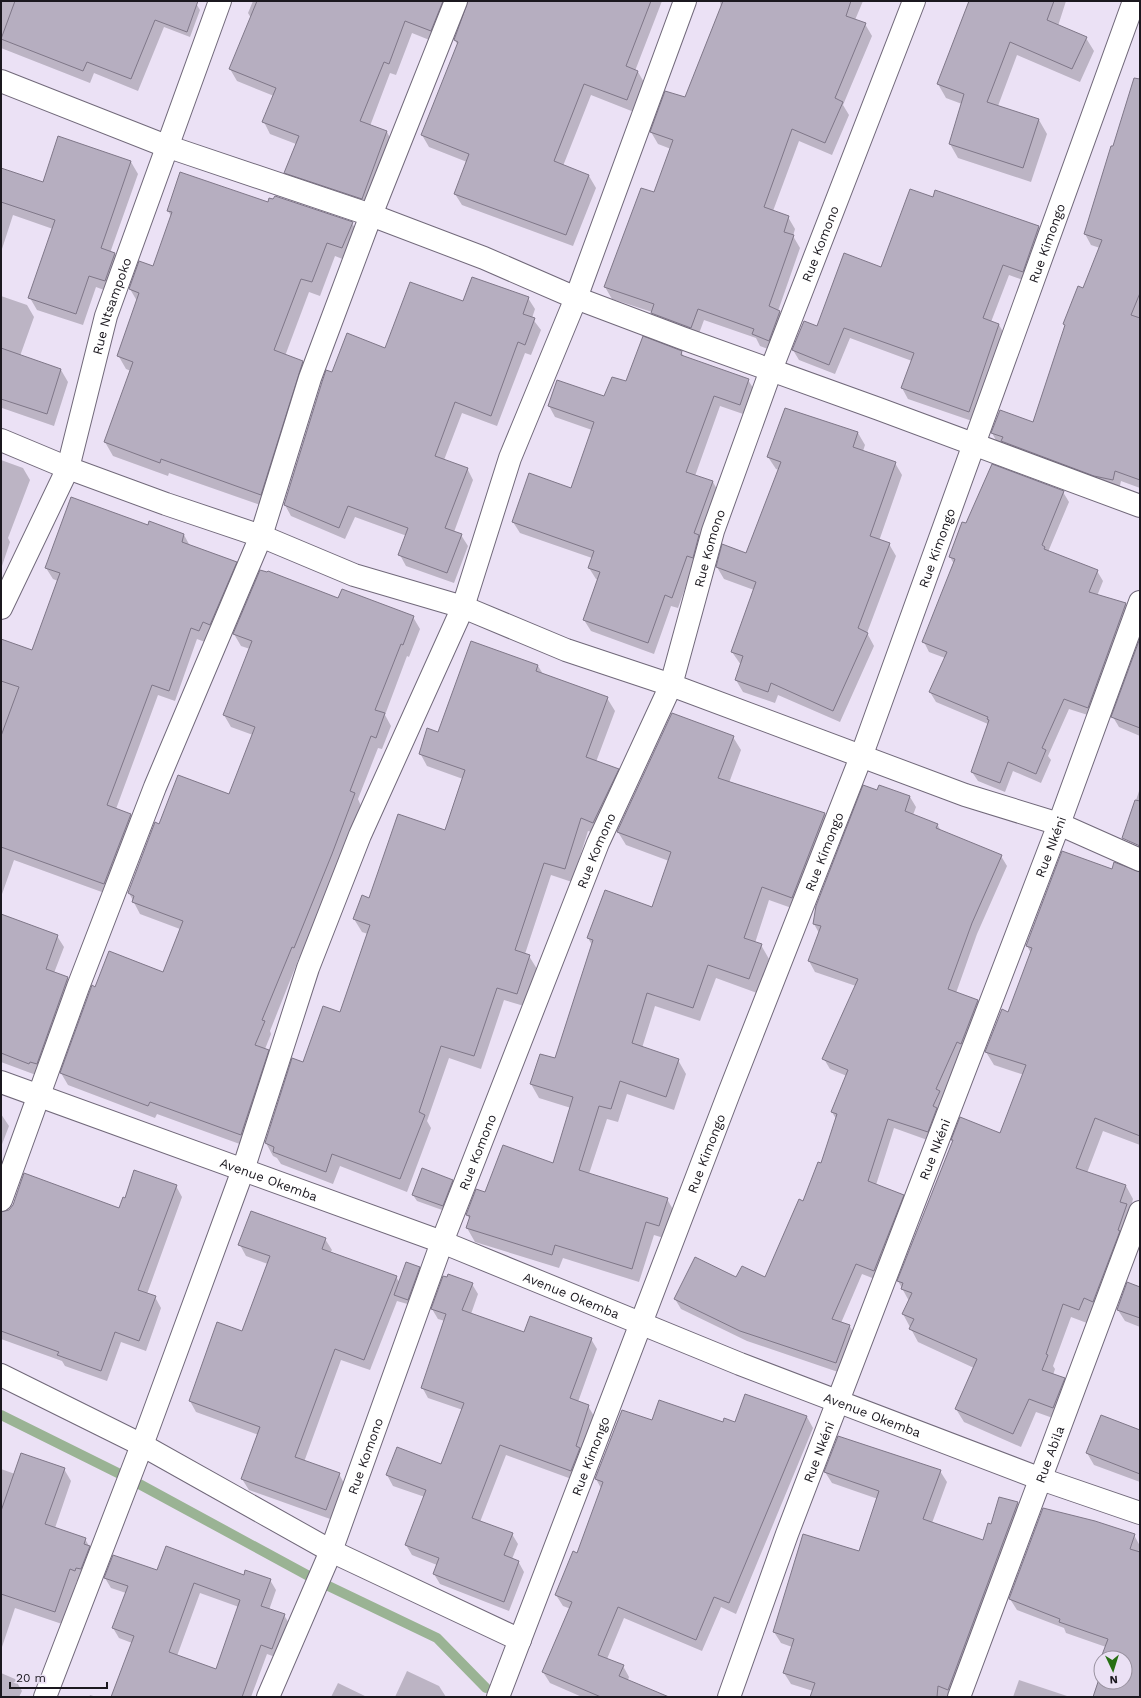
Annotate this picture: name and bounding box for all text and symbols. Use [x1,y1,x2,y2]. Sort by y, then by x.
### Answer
street label: Rue Kimongo [1025,201,1068,285]
street label: Rue Komono [798,203,842,284]
street label: Rue Ntsampoko [89,255,134,356]
street label: Rue Kimongo [915,506,958,590]
street label: Rue Komono [691,507,728,589]
street label: Rue Komono [574,810,618,890]
street label: Rue Kimongo [802,810,846,893]
street label: Rue Nkéni [1032,814,1069,879]
street label: Rue Komono [456,1112,499,1192]
street label: Rue Kimongo [684,1112,728,1195]
street label: Rue Nkéni [916,1117,953,1182]
street label: Avenue Okemba [218,1155,320,1204]
street label: Avenue Okemba [521,1269,622,1322]
street label: Avenue Okemba [822,1389,924,1440]
street label: Rue Kimongo [568,1414,612,1498]
street label: Rue Komono [344,1415,386,1496]
street label: Rue Nkéni [800,1419,837,1484]
street label: Rue Abila [1032,1423,1067,1485]
north arrow [1093,1650,1133,1690]
scale bar [10,1664,107,1690]
text: 20 m [16,1671,46,1685]
text: N [1109,1673,1118,1686]

